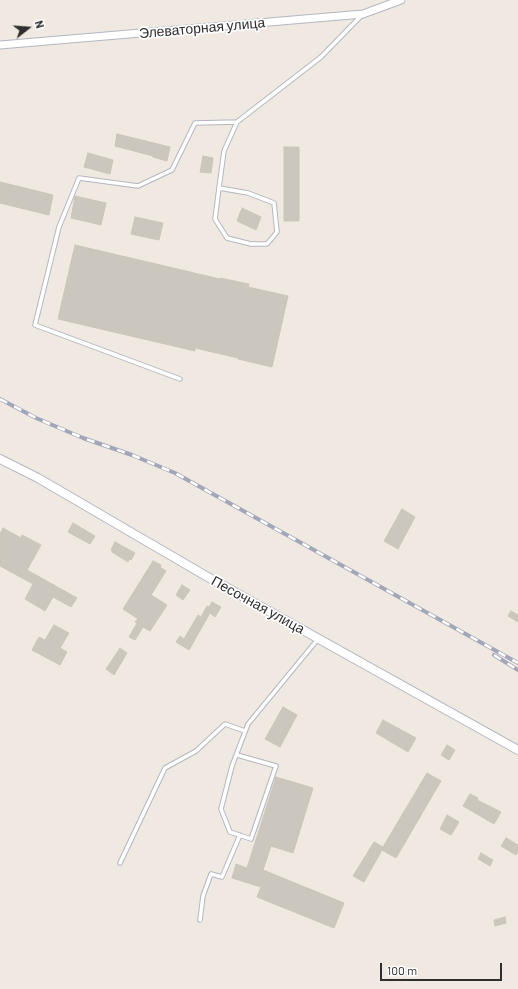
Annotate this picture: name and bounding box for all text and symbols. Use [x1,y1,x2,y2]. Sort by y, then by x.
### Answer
north arrow [8,8,48,48]
street label: Элеваторная улица [138,14,266,42]
text: N [33,19,47,30]
street label: Песочная улица [208,572,308,638]
scale bar [382,955,504,981]
text: 100 m [387,963,417,977]

